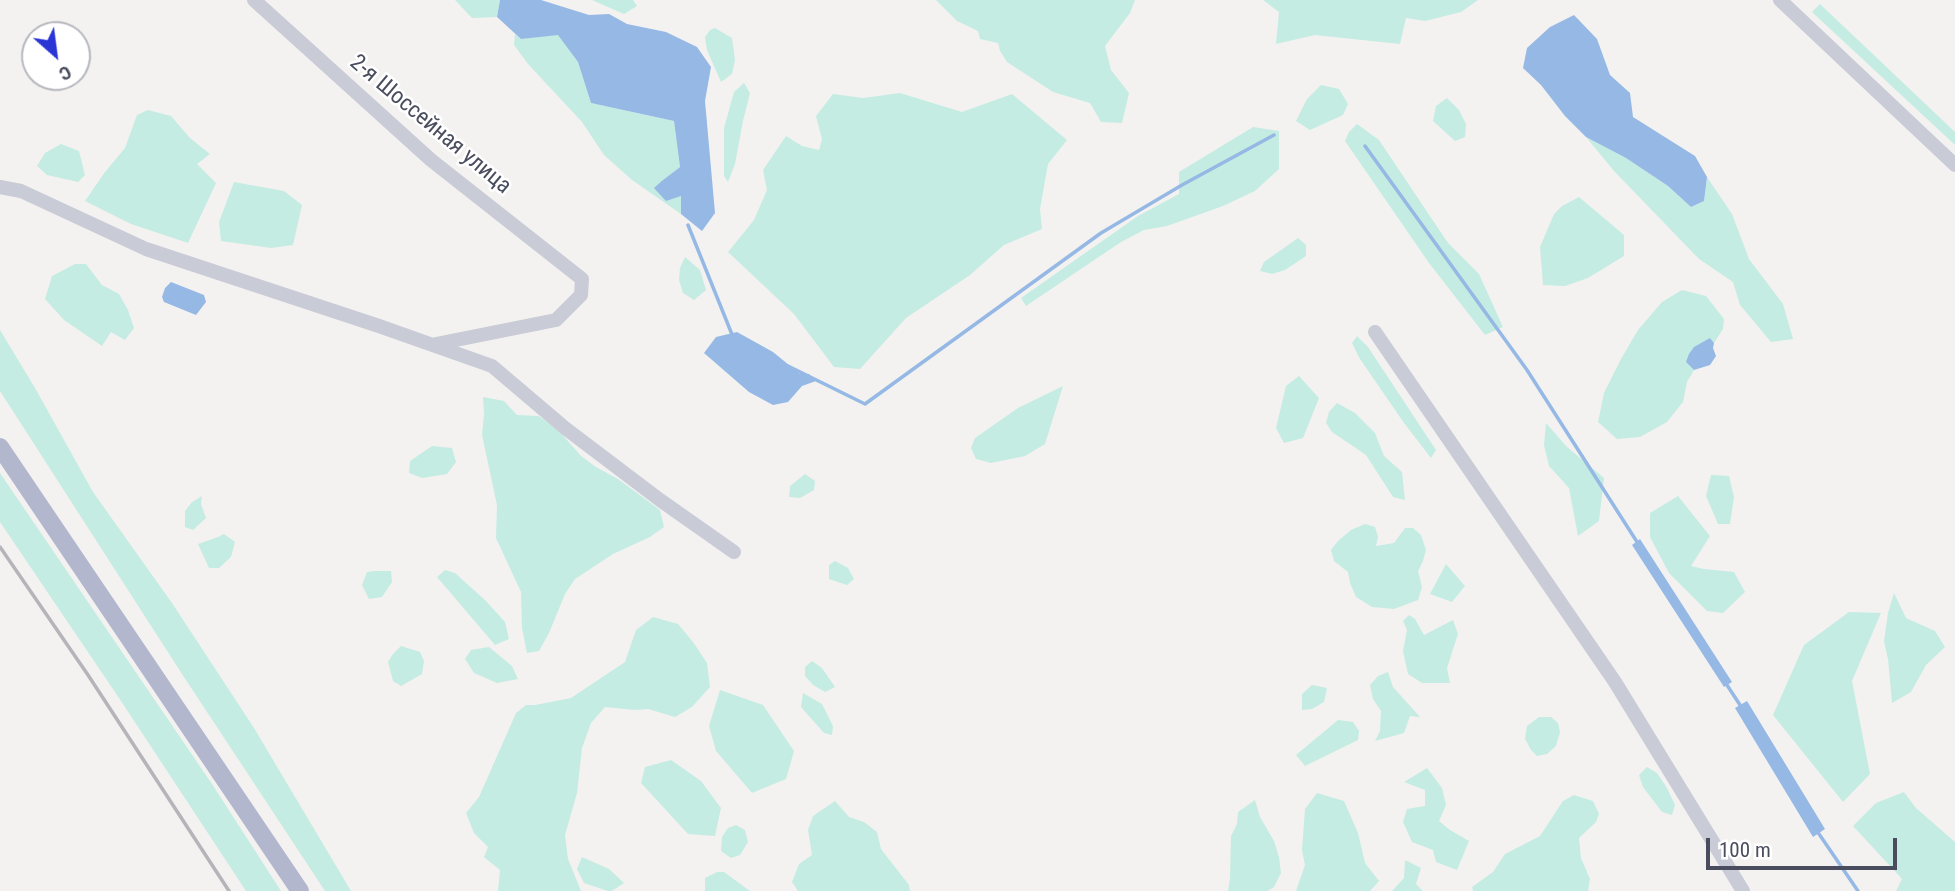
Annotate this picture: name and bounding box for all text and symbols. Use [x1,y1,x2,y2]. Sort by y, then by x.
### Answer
north arrow [21,21,91,91]
street label: 2-я Шоссейная улица [344,49,516,201]
text: С [55,61,75,86]
scale bar [1710,824,1901,868]
text: 100 m [1719,838,1771,862]

